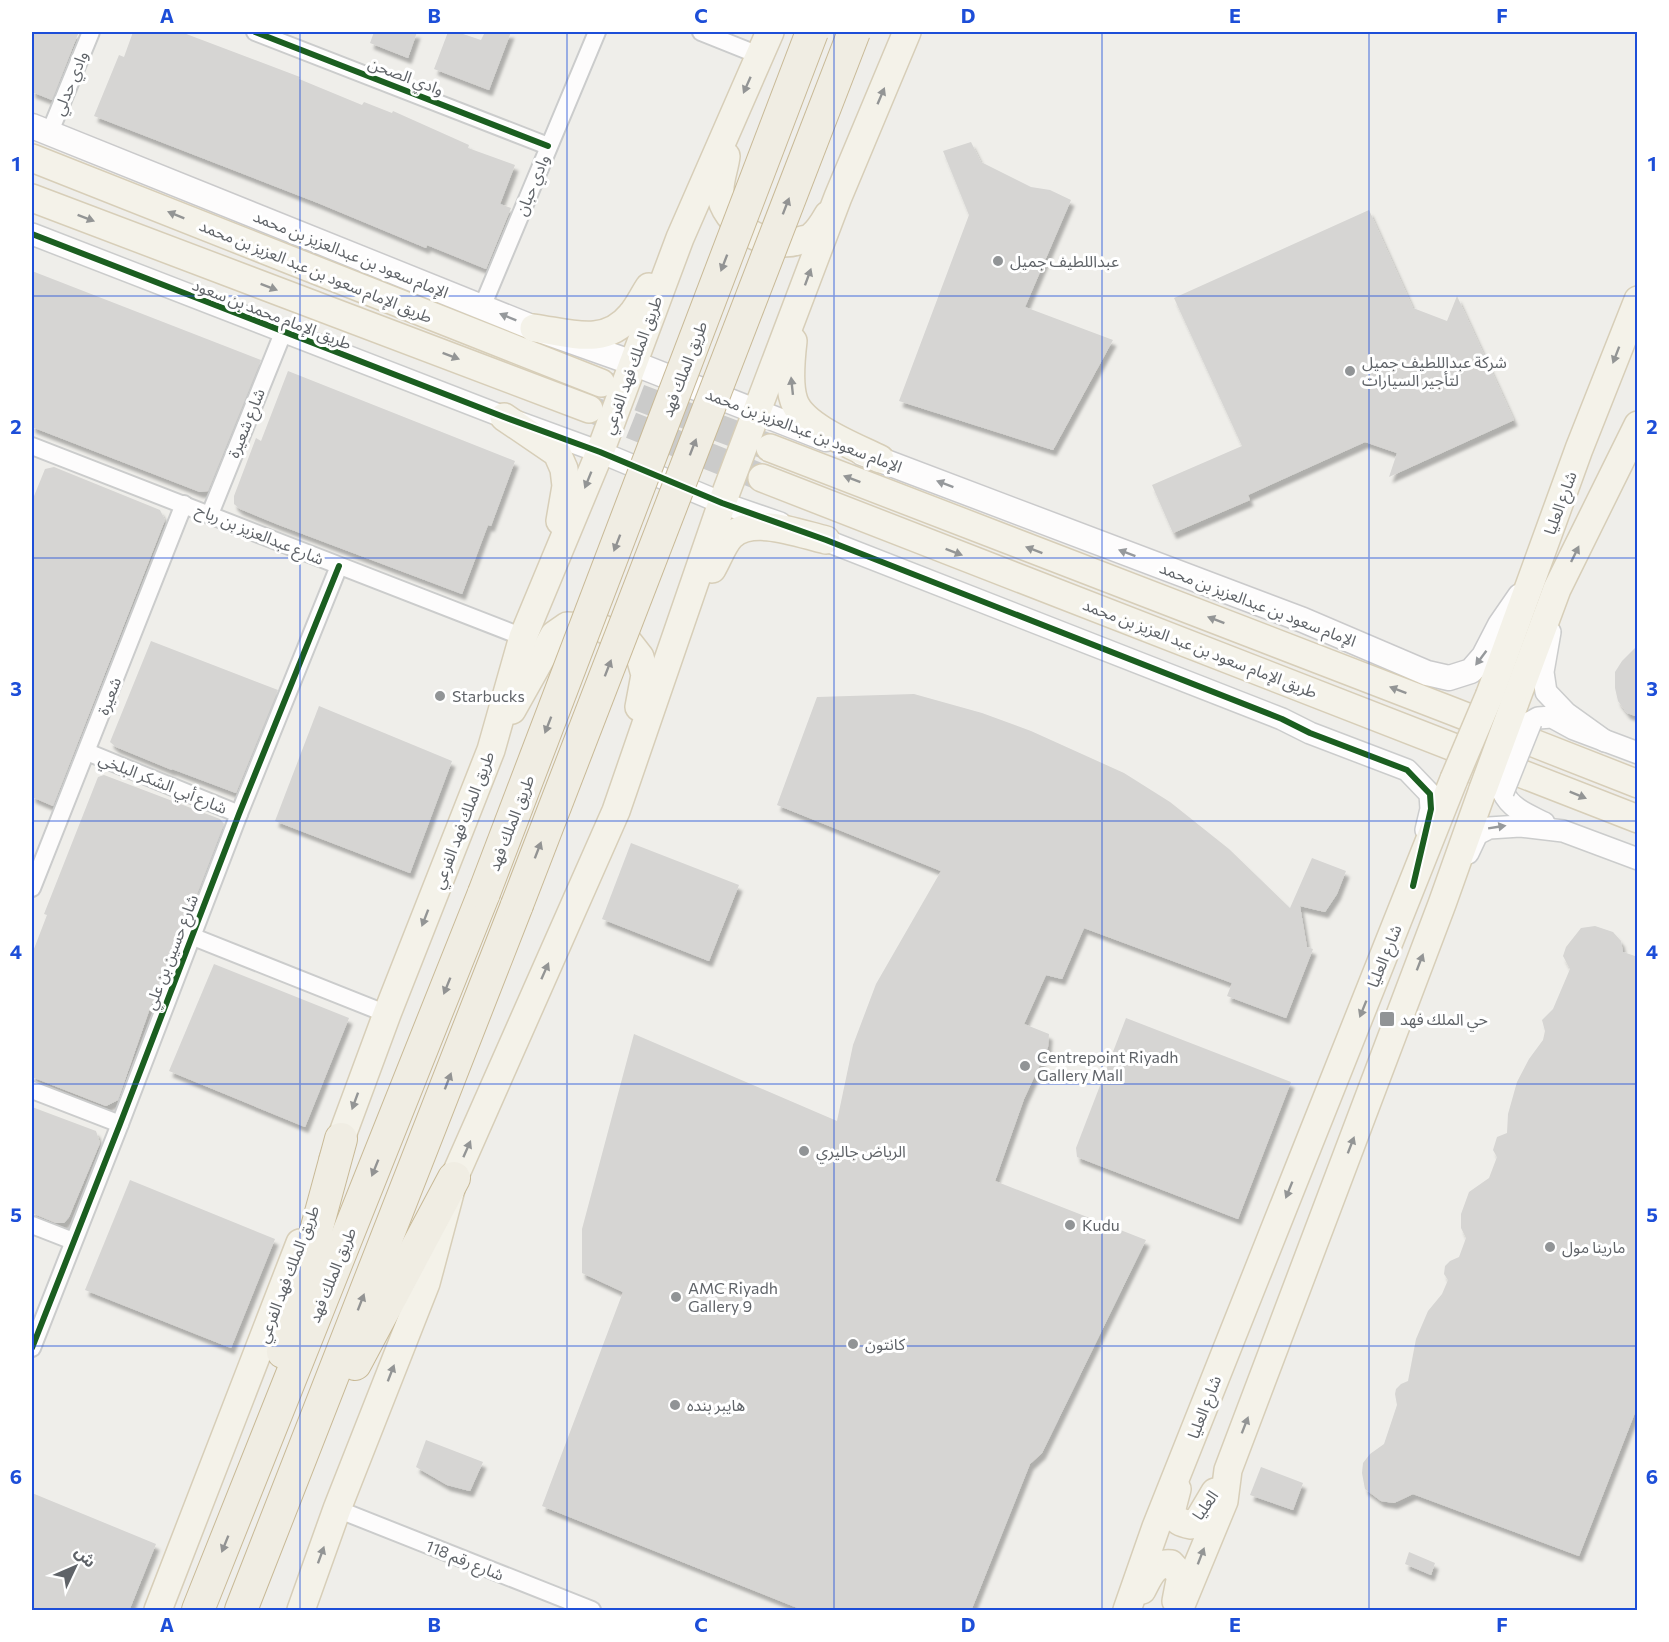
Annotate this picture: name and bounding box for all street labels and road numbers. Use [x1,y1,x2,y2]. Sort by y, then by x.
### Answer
street label: وادي حدلي [48,48,94,119]
street label: وادي الصحن [365,53,446,102]
street label: وادي حبان [511,151,556,220]
street label: الإمام سعود بن عبدالعزيز بن محمد [249,206,452,305]
street label: طريق الإمام سعود بن عبد العزيز بن محمد [195,215,436,330]
street label: طريق الإمام محمد بن سعود [188,274,355,356]
street label: طريق الملك فهد الفرعي [598,293,669,438]
street label: طريق الملك فهد [657,318,712,420]
street label: الإمام سعود بن عبدالعزيز بن محمد [702,383,905,480]
street label: شارع شعيرة [223,385,272,462]
street label: شارع العليا [1539,469,1583,538]
street label: شارع عبدالعزيز بن رباح [192,499,327,572]
street label: الإمام سعود بن عبدالعزيز بن محمد [1156,557,1359,654]
street label: طريق الإمام سعود بن عبد العزيز بن محمد [1079,594,1320,705]
street label: شعيرة [93,674,125,718]
street label: شارع أبي الشكر البلخي [95,748,230,821]
street label: طريق الملك فهد الفرعي [428,748,501,893]
street label: طريق الملك فهد [484,772,539,874]
street label: شارع حسين بن علي [140,892,205,1013]
street label: شارع العليا [1362,922,1408,991]
street label: طريق الملك فهد الفرعي [253,1202,326,1347]
street label: طريق الملك فهد [304,1224,361,1326]
street label: شارع العليا [1183,1373,1228,1442]
street label: العليا [1188,1486,1222,1523]
street label: شارع رقم 118 [422,1535,507,1587]

